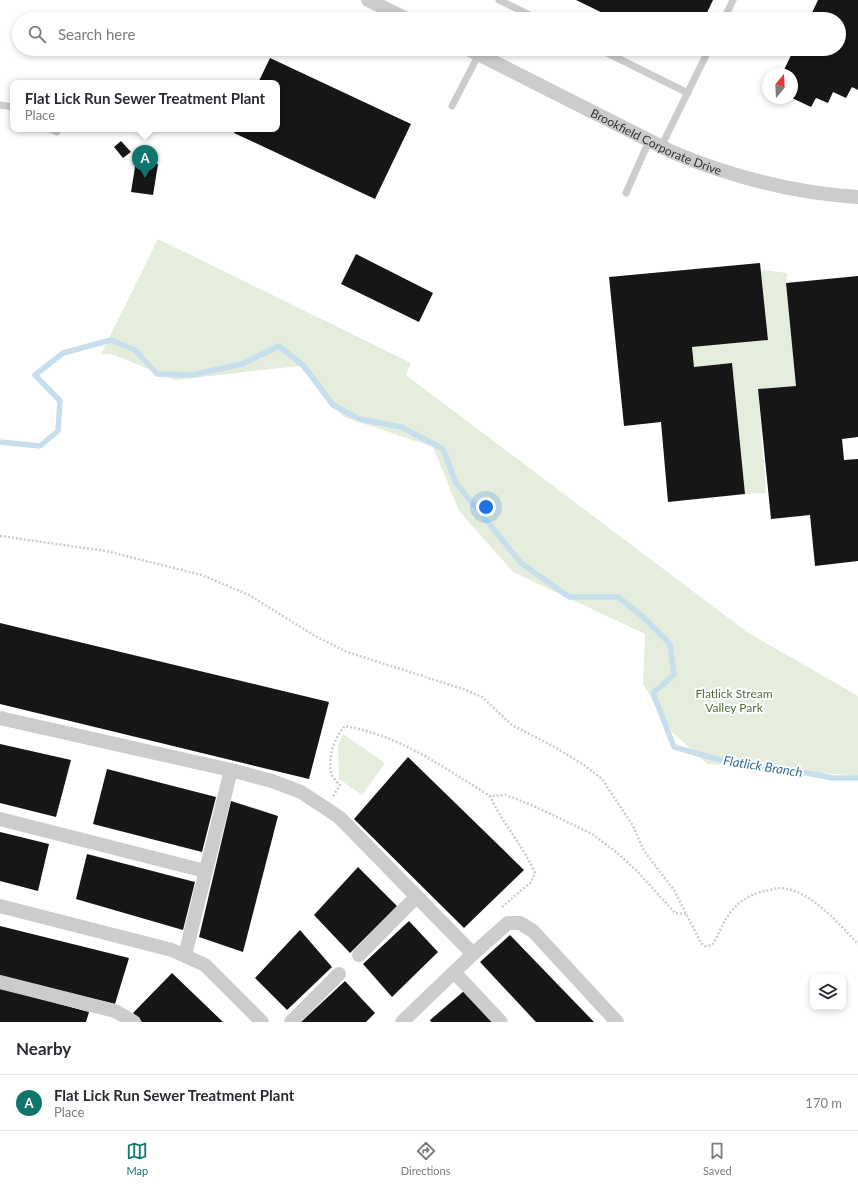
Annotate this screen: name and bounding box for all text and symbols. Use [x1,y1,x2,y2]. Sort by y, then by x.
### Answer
search box [12,12,846,56]
icon: search [26,23,48,45]
text: Search here [58,25,135,43]
north arrow [762,68,798,104]
popup [10,80,280,132]
text: Flat Lick Run Sewer Treatment Plant [25,89,265,107]
street label: Brookfield Corporate Drive [588,105,724,178]
text: Place [25,107,55,123]
pin: A [132,145,158,178]
your location [476,497,496,517]
park label: Flatlick Stream Valley Park [695,686,773,715]
water label: Flatlick Branch [722,752,804,780]
map controls [810,974,846,1010]
button: layers [810,974,846,1010]
text: Nearby [16,1038,71,1059]
text: Flat Lick Run Sewer Treatment Plant [54,1086,294,1104]
text: A [24,1095,34,1111]
text: 170 m [805,1095,842,1111]
text: Place [54,1104,84,1120]
tab: Map [126,1140,148,1177]
tab: Directions [401,1140,450,1177]
tab: Saved [703,1140,732,1177]

